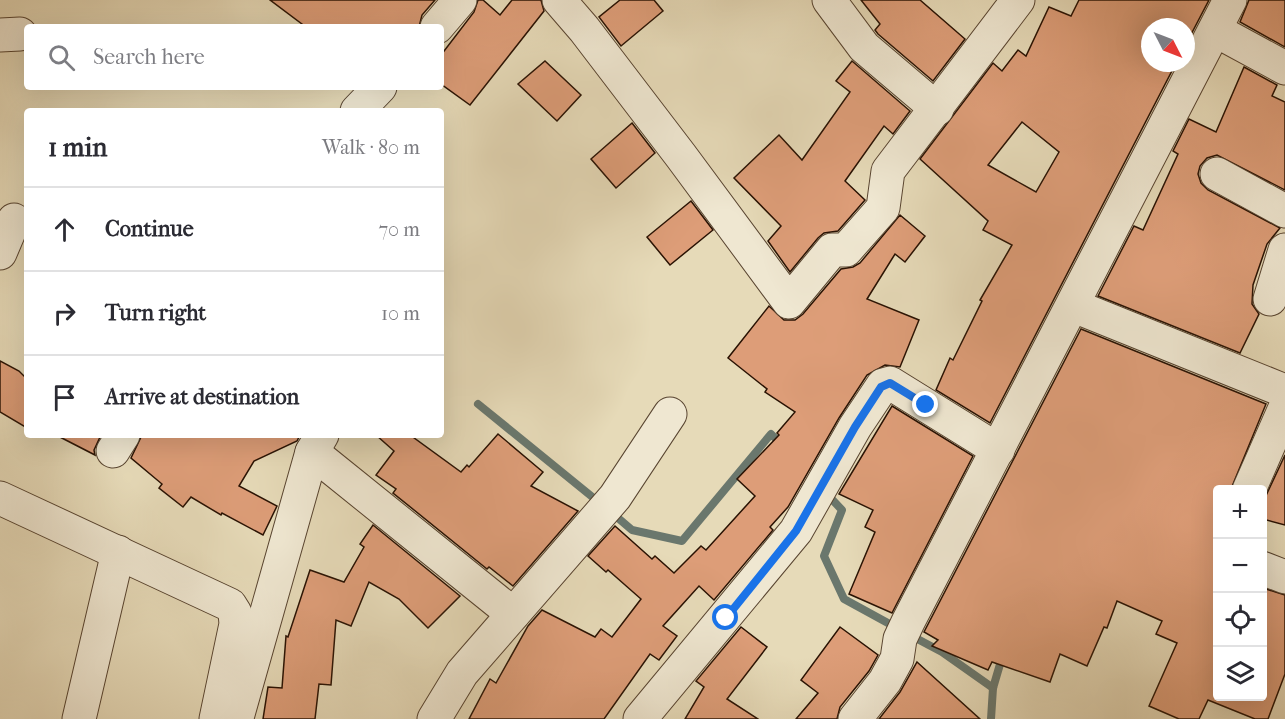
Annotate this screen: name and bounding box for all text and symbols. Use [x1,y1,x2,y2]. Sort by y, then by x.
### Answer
north arrow [1141,18,1195,72]
search box [24,24,444,90]
icon: search [45,41,78,74]
text: Search here [93,44,205,70]
text: 1 min [48,132,107,163]
text: Walk · 80 m [322,136,420,159]
icon: ahead [48,213,81,246]
text: Continue [105,216,194,242]
text: 70 m [378,218,420,241]
icon: right [48,297,81,330]
text: Turn right [105,300,206,326]
text: 10 m [381,302,420,325]
icon: arrive [48,381,81,414]
text: Arrive at destination [105,384,299,410]
route end [912,391,938,417]
map controls [1213,485,1267,701]
button: + [1213,485,1267,539]
button: − [1213,539,1267,593]
button: locate [1213,593,1267,647]
route start [712,604,738,630]
button: layers [1213,647,1267,701]

